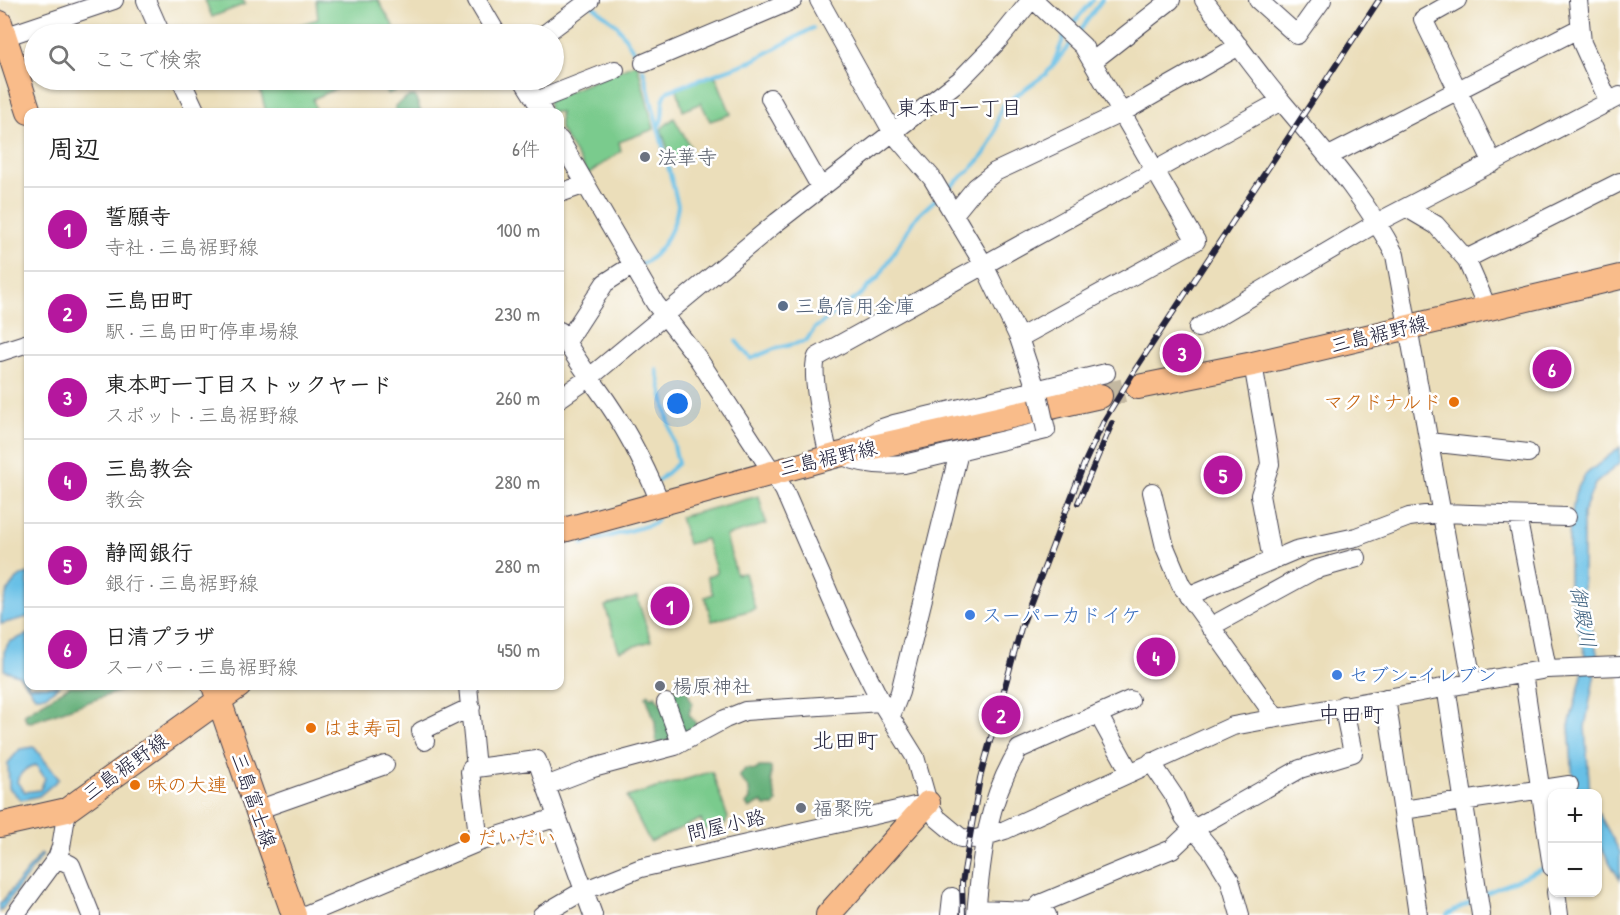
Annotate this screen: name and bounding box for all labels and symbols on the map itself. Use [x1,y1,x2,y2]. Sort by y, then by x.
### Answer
district label: 東本町一丁目 [896,93,1022,122]
place label: 法華寺 [657,143,717,170]
marker: 法華寺 [638,150,652,164]
place label: 三島信用金庫 [795,292,915,319]
marker: 三島信用金庫 [776,299,790,313]
street label: 三島裾野線 [1327,308,1431,359]
pin: 3 [1162,330,1202,376]
pin: 6 [1532,346,1572,392]
place label: マクドナルド [1324,388,1442,415]
your location [663,389,692,418]
marker: マクドナルド [1447,395,1461,409]
street label: 三島裾野線 [776,433,880,482]
pin: 5 [1204,452,1242,498]
water label: 御殿川 [1564,583,1603,650]
pin: 1 [650,584,690,628]
place label: スーパーカドイケ [982,601,1141,628]
marker: スーパーカドイケ [963,608,977,622]
pin: 4 [1136,634,1176,680]
place label: セブン-イレブン [1349,661,1497,688]
marker: セブン-イレブン [1330,668,1344,682]
place label: 楊原神社 [672,672,752,699]
marker: 楊原神社 [653,679,667,693]
pin: 2 [982,692,1020,738]
district label: 中田町 [1318,699,1384,729]
place label: はま寿司 [323,714,403,741]
marker: はま寿司 [304,721,318,735]
district label: 北田町 [812,725,878,755]
street label: 三島裾野線 [76,726,173,807]
street label: 三島富士線 [225,748,284,852]
place label: 味の大連 [147,771,227,798]
marker: 味の大連 [128,778,142,792]
place label: 福聚院 [813,794,873,821]
marker: 福聚院 [794,801,808,815]
street label: 問屋小路 [684,802,768,847]
place label: だいだい [477,824,556,851]
marker: だいだい [458,831,472,845]

